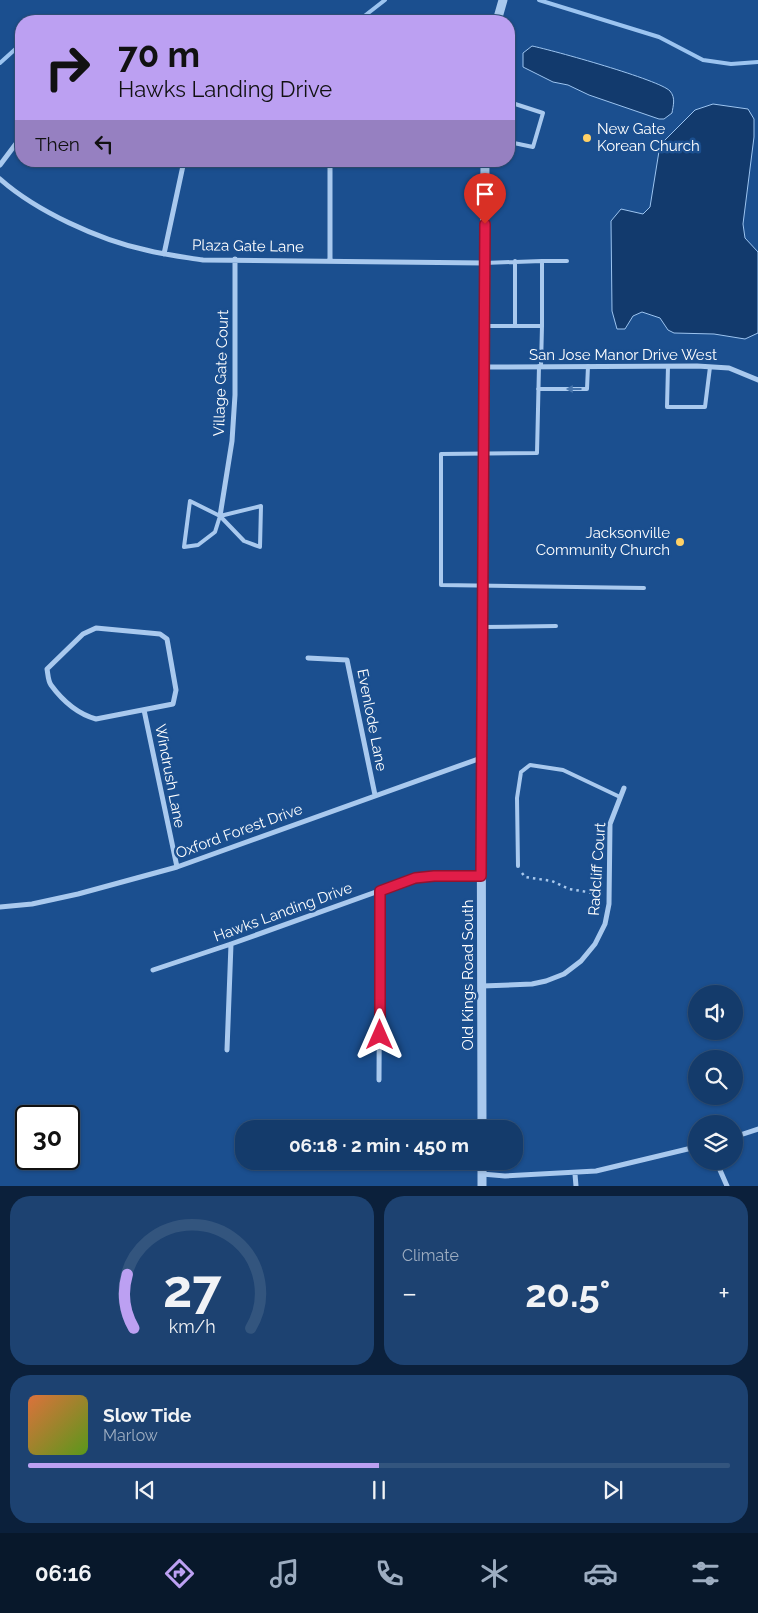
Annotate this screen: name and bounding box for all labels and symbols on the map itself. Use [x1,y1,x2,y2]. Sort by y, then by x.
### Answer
place label: New Gate Korean Church [597,120,700,155]
marker: New Gate Korean Church [581,132,593,144]
pin [464,173,506,224]
street label: Plaza Gate Lane [192,236,304,256]
street label: Village Gate Court [210,309,232,437]
street label: San Jose Manor Drive West [529,346,717,364]
one-way arrow [566,385,582,393]
place label: Jacksonville Community Church [536,524,670,559]
marker: Jacksonville Community Church [674,536,686,548]
street label: Evenlode Lane [353,667,391,773]
street label: Windrush Lane [151,723,189,830]
street label: Oxford Forest Drive [173,800,305,862]
street label: Radcliff Court [585,822,609,916]
street label: Hawks Landing Drive [211,879,355,945]
street label: Old Kings Road South [459,899,477,1051]
position arrow [353,1008,405,1060]
speed limit sign: 30 [15,1105,80,1170]

